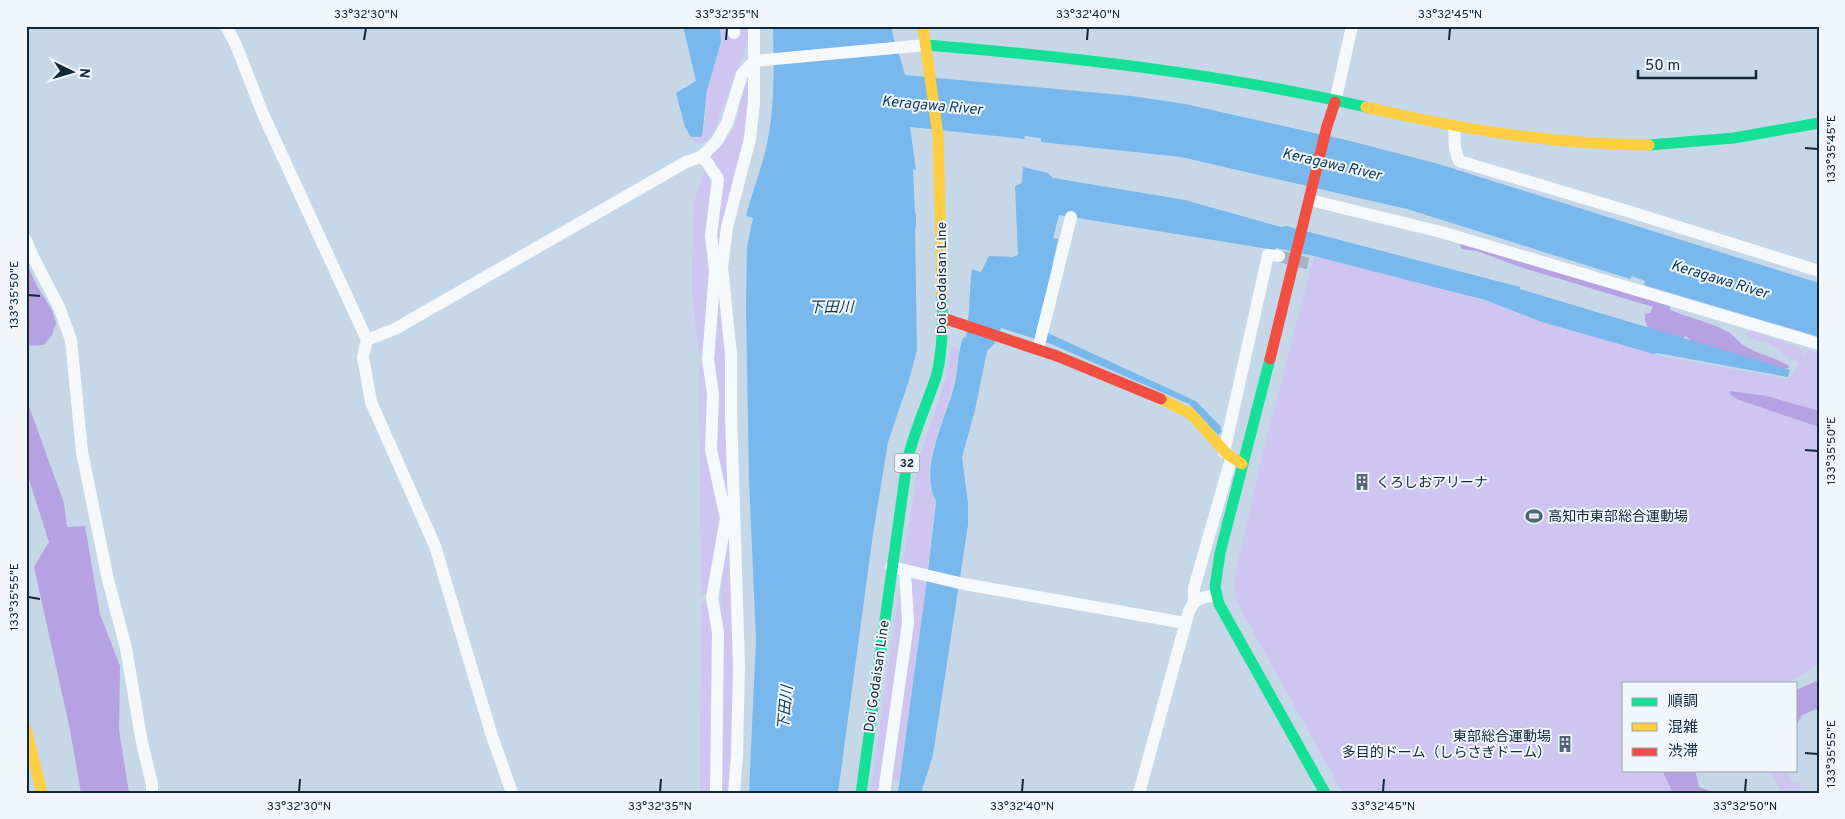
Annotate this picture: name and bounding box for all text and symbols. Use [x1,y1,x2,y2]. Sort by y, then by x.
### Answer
text: 33°32'30"N [334,7,398,23]
text: 33°32'35"N [695,7,759,23]
text: 33°32'40"N [1056,7,1120,23]
text: 33°32'45"N [1418,7,1482,23]
north arrow [48,48,98,98]
scale bar [1638,48,1755,80]
text: 50 m [1645,57,1680,76]
text: N [75,67,92,79]
water label: Keragawa River [881,93,984,120]
text: 133°35'45"E [1824,115,1840,183]
water label: Keragawa River [1280,145,1384,186]
street label: Doi Godaisan Line [934,222,951,334]
water label: Keragawa River [1668,257,1772,305]
text: 133°35'50"E [7,261,23,329]
water label: 下田川 [808,299,855,318]
text: 133°35'50"E [1824,417,1840,485]
road number: 32 [894,453,920,472]
building icon: くろしおアリーナ [1352,472,1372,492]
place label: くろしおアリーナ [1376,475,1488,492]
sports icon: 高知市東部総合運動場 [1524,506,1544,526]
place label: 高知市東部総合運動場 [1548,509,1688,526]
text: 133°35'55"E [7,563,23,631]
street label: Doi Godaisan Line [861,619,894,733]
legend [1622,682,1798,772]
water label: 下田川 [775,683,798,731]
text: 順調 [1668,693,1698,712]
text: 混雑 [1668,719,1698,738]
text: 133°35'55"E [1824,720,1840,788]
place label: 東部総合運動場 多目的ドーム（しらさぎドーム） [1342,729,1551,762]
building icon: 東部総合運動場 多目的ドーム（しらさぎドーム） [1555,734,1575,754]
text: 渋滞 [1668,743,1698,762]
text: 33°32'30"N [267,799,331,815]
text: 33°32'35"N [628,799,692,815]
text: 33°32'40"N [990,799,1054,815]
text: 33°32'45"N [1351,799,1415,815]
text: 33°32'50"N [1713,799,1777,815]

